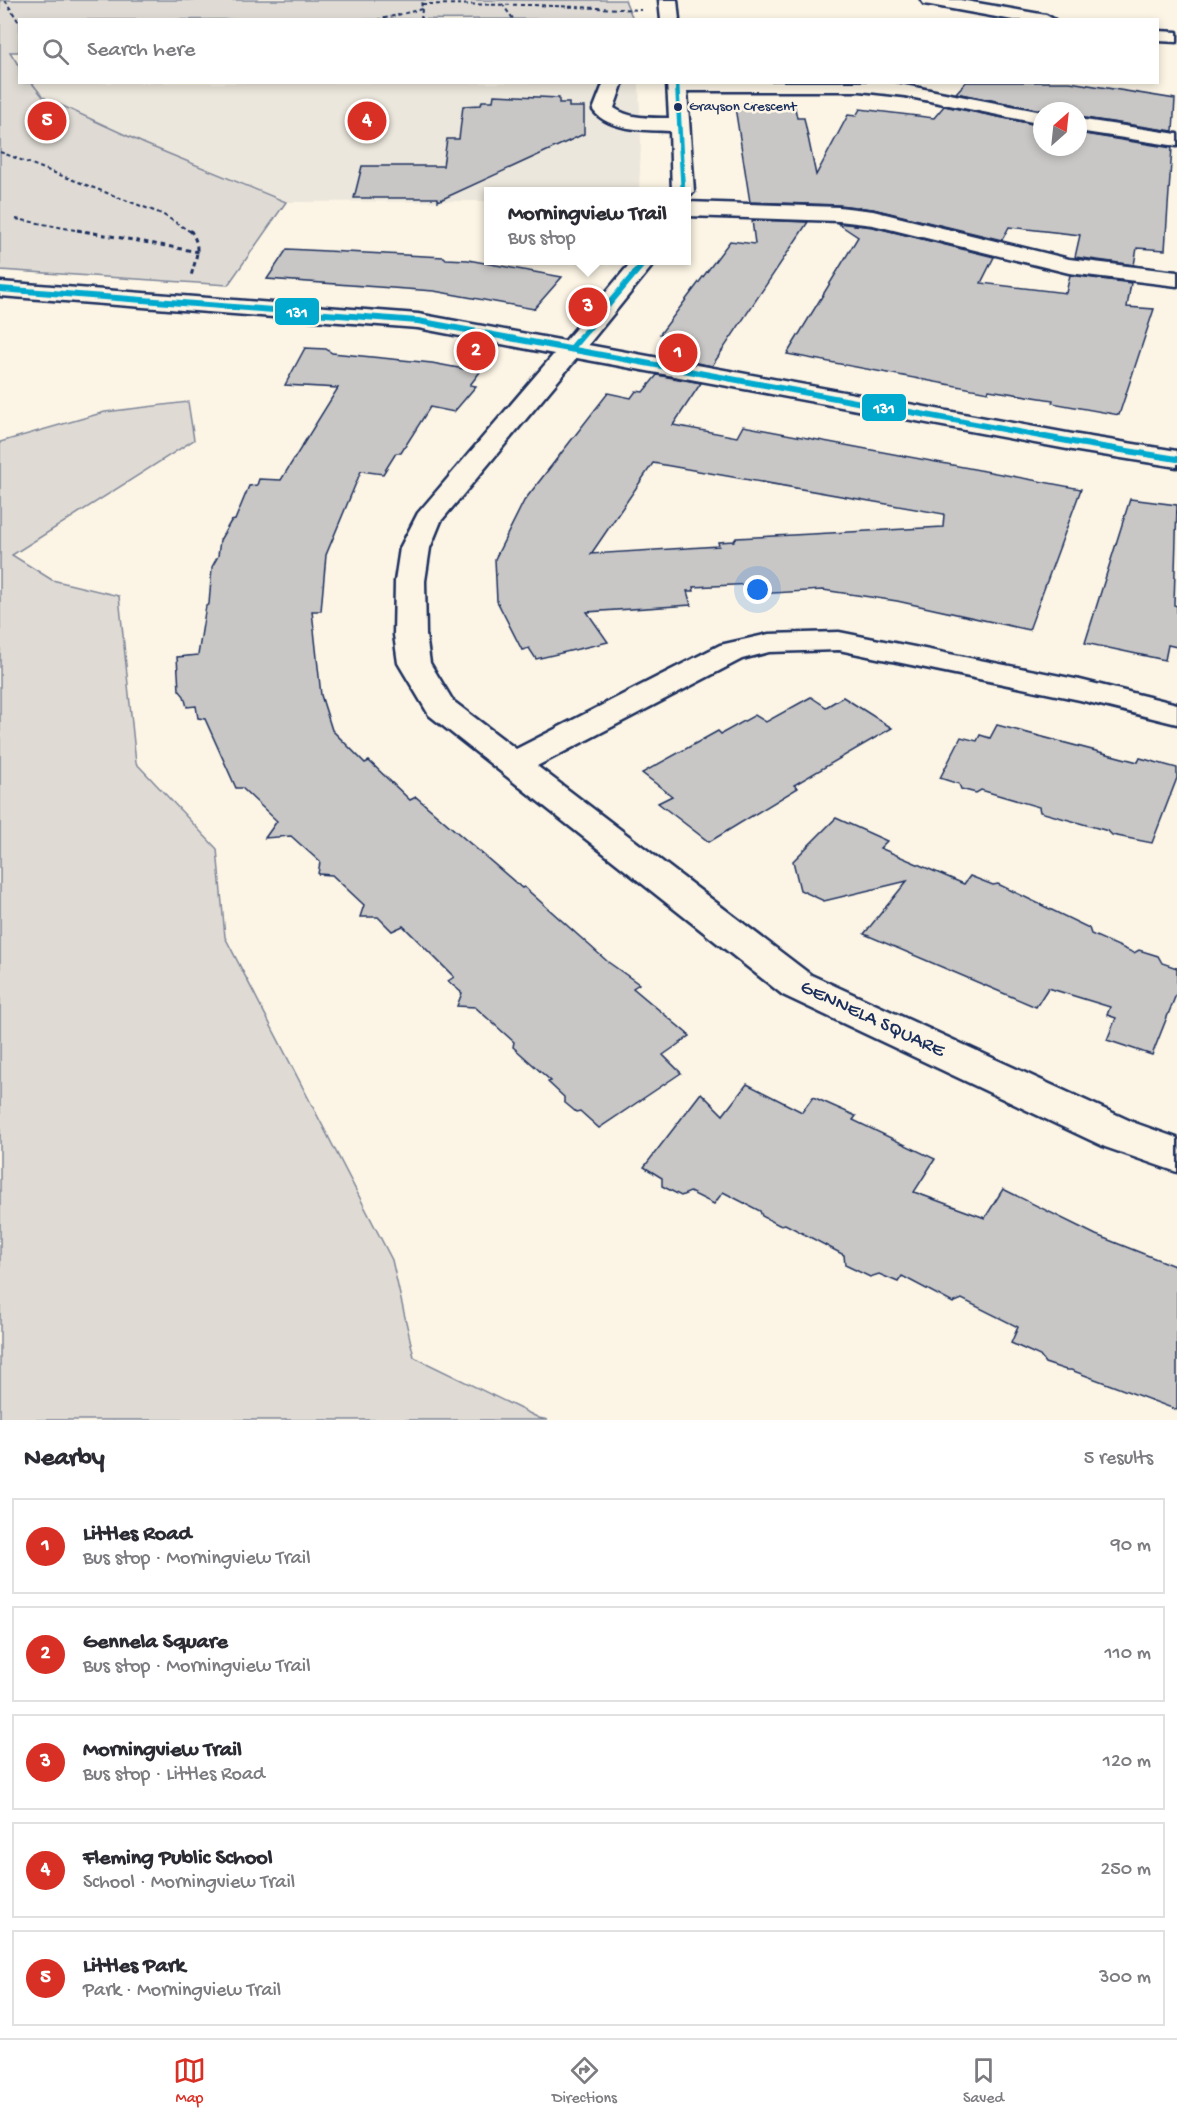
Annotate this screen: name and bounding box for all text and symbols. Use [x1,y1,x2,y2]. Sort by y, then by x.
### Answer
search box [18,18,1159,84]
icon: search [39,35,72,68]
text: Search here [87,38,195,64]
pin: 5 [28,98,66,144]
pin: 4 [348,98,386,144]
place label: Grayson Crescent [689,98,798,116]
marker: Grayson Crescent [672,101,684,113]
north arrow [1033,102,1087,156]
popup [484,187,691,265]
text: Morningview Trail [508,202,667,228]
text: Bus stop [508,228,576,251]
pin: 3 [568,284,608,330]
line badge: 131 [274,297,320,326]
text: 131 [285,305,308,324]
pin: 2 [456,328,496,374]
pin: 1 [658,330,698,376]
line badge: 131 [861,393,907,422]
text: 131 [872,401,895,420]
your location [743,575,772,604]
street label: GENNELA SQUARE [796,977,949,1064]
text: Nearby [24,1444,105,1475]
text: 5 results [1084,1448,1153,1471]
text: Littles Road [83,1522,191,1548]
text: 1 [41,1535,50,1558]
text: 90 m [1111,1535,1151,1558]
text: Bus stop · Morningview Trail [83,1548,311,1571]
text: Gennela Square [83,1630,228,1656]
text: 2 [41,1643,50,1666]
text: 110 m [1105,1643,1151,1666]
text: Bus stop · Morningview Trail [83,1656,311,1679]
text: Morningview Trail [83,1738,242,1764]
text: 3 [40,1751,51,1774]
text: 120 m [1103,1751,1151,1774]
text: Bus stop · Littles Road [83,1764,265,1787]
text: Fleming Public School [83,1846,273,1872]
text: 4 [41,1859,50,1882]
text: 250 m [1100,1859,1151,1882]
text: School · Morningview Trail [83,1872,295,1895]
text: Littles Park [83,1954,185,1980]
text: 5 [40,1967,51,1990]
text: 300 m [1099,1967,1151,1990]
text: Park · Morningview Trail [83,1980,281,2003]
tab: Map [173,2054,206,2109]
tab: Directions [552,2054,617,2109]
tab: Saved [963,2054,1004,2109]

